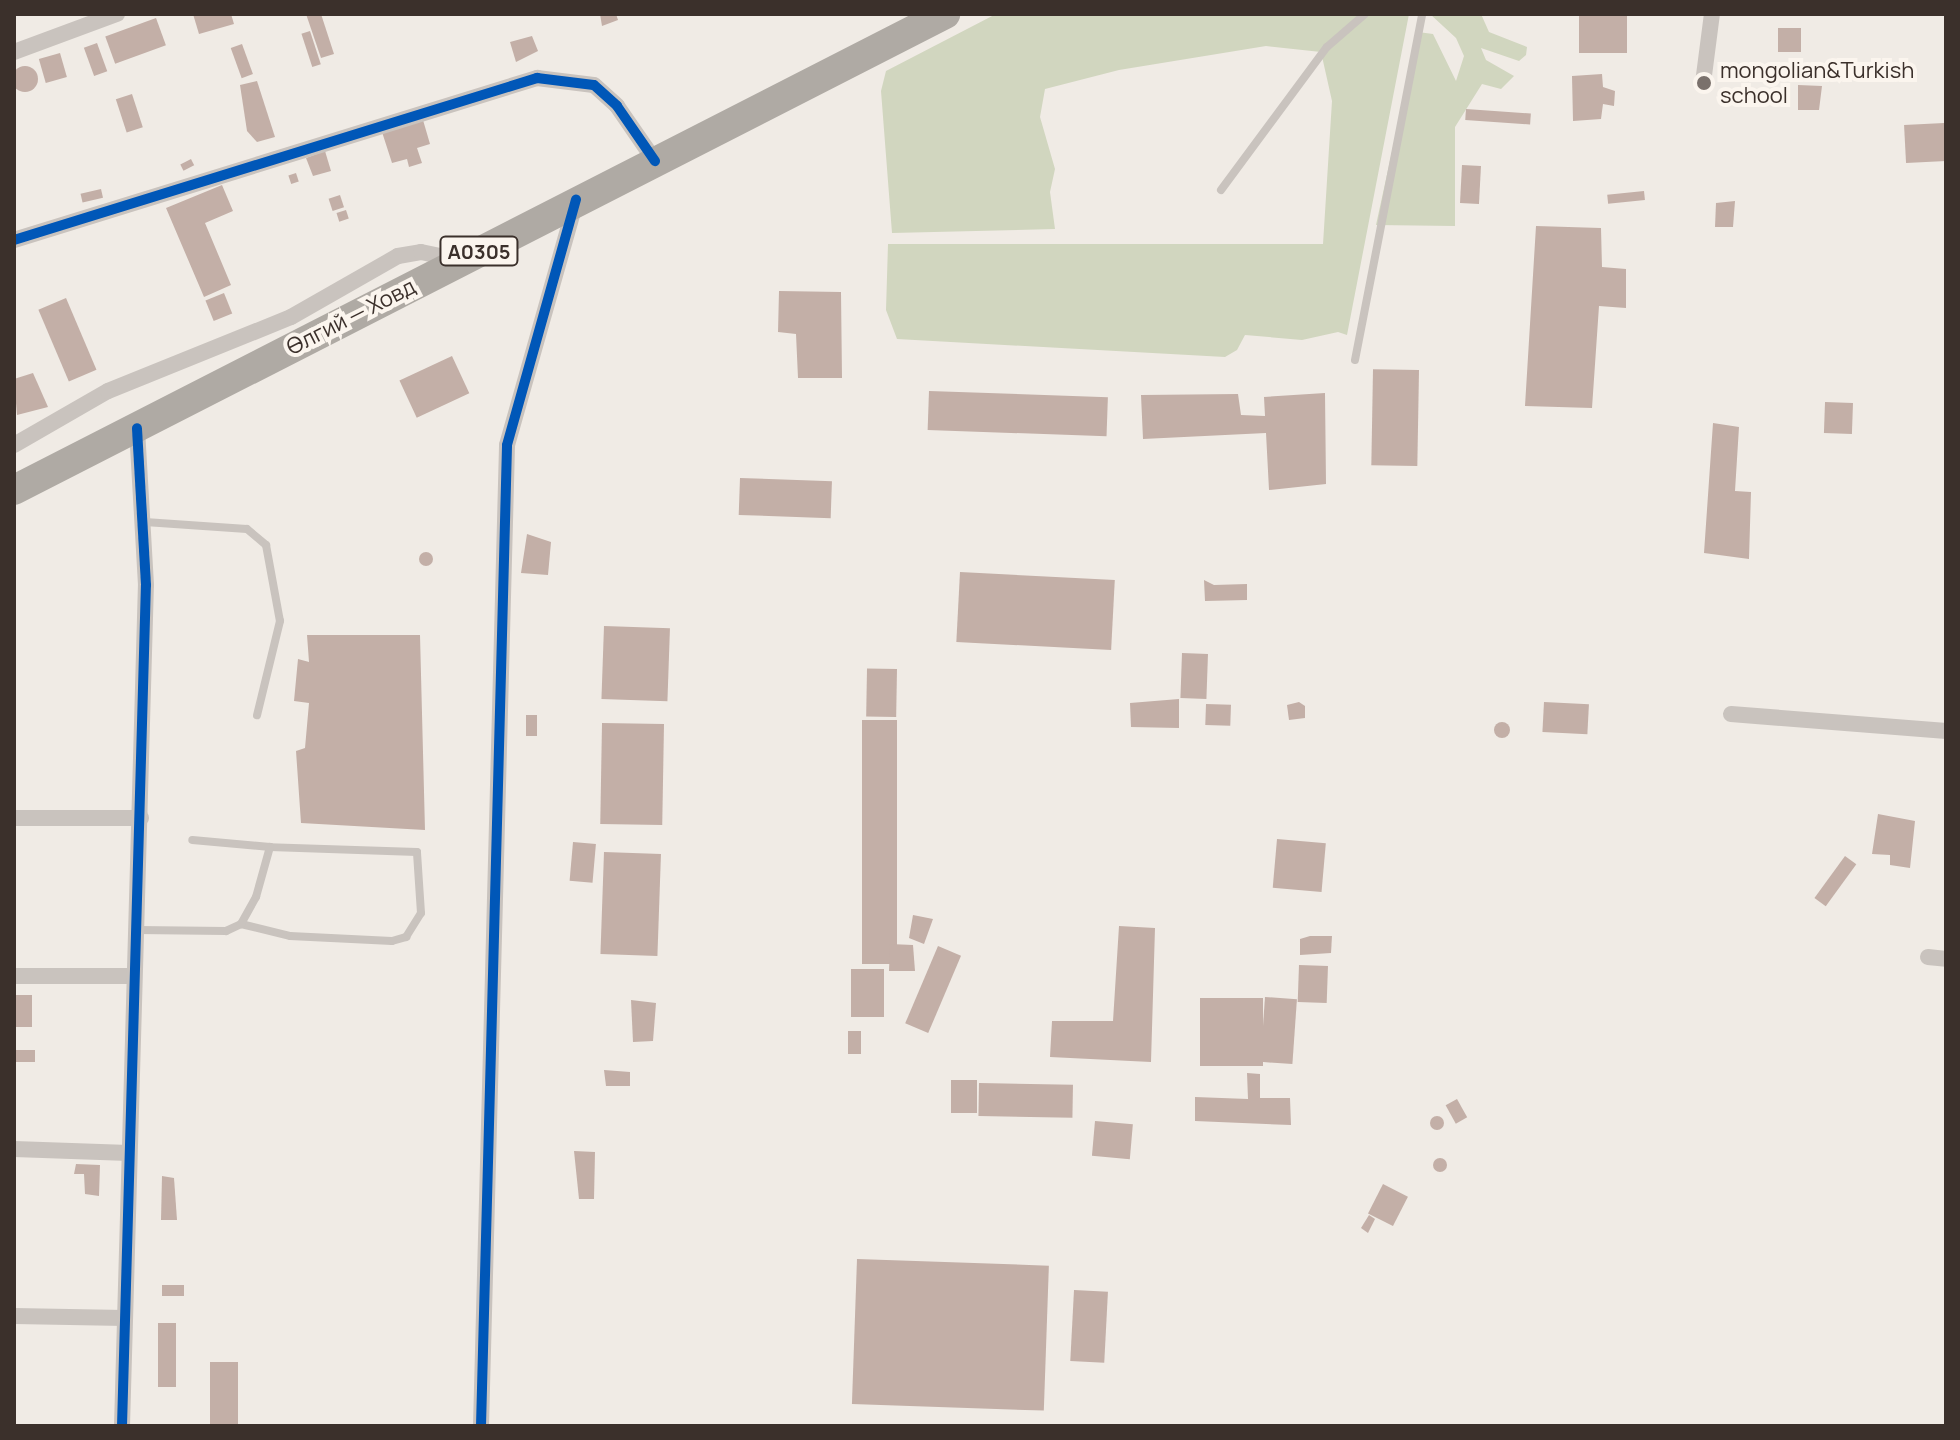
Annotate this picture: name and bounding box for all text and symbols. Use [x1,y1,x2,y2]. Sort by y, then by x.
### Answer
place label: mongolian&Turkish school [1720,57,1914,108]
marker: mongolian&Turkish school [1695,74,1713,92]
road number: A0305 [439,235,519,267]
street label: Өлгий — Ховд [282,273,420,361]

